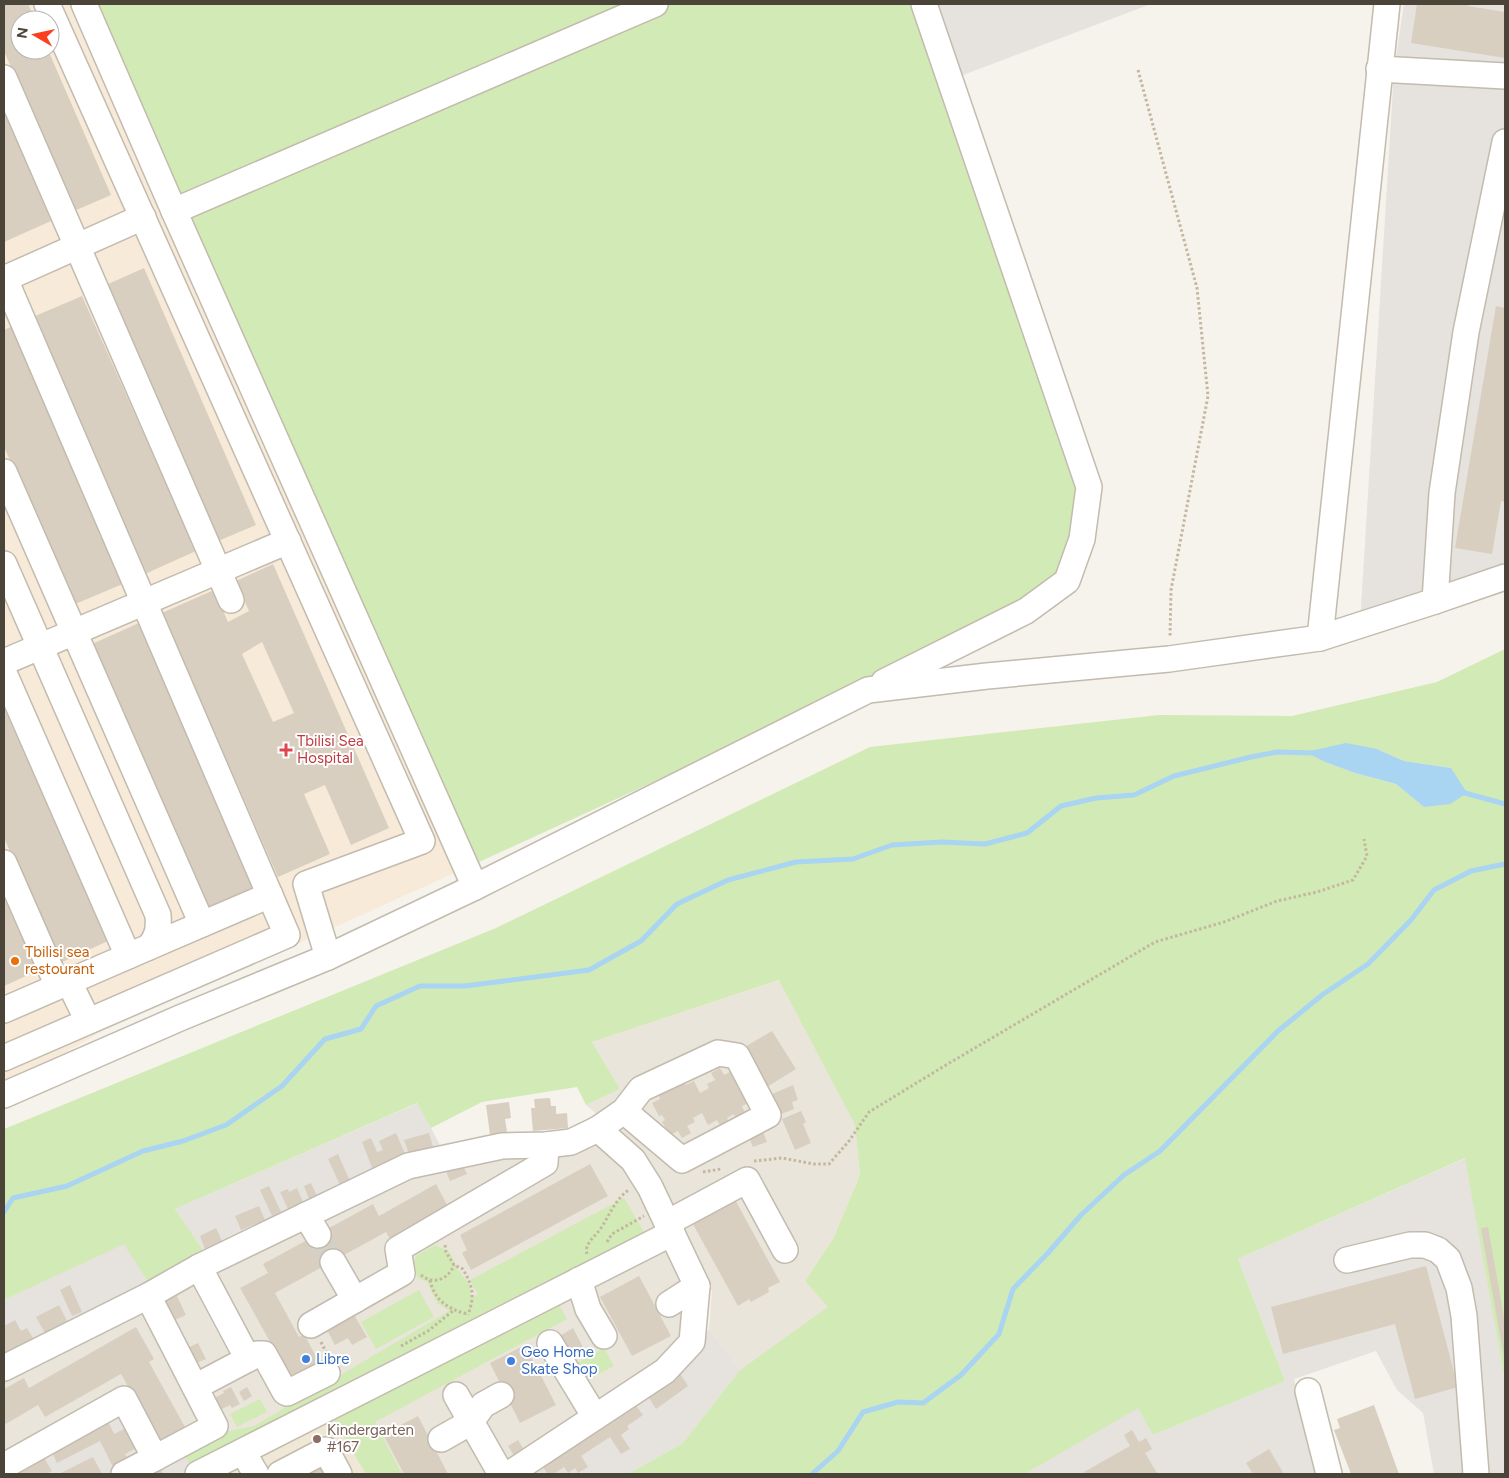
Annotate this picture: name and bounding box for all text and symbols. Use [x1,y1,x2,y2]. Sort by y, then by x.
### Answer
north arrow [10,10,60,60]
text: N [13,26,32,40]
place label: Tbilisi Sea Hospital [297,732,364,767]
marker: Tbilisi Sea Hospital [279,743,293,757]
place label: Tbilisi sea restourant [25,943,95,978]
marker: Tbilisi sea restourant [9,955,21,967]
place label: Geo Home Skate Shop [521,1343,598,1378]
place label: Libre [316,1350,349,1368]
marker: Libre [300,1353,312,1365]
marker: Geo Home Skate Shop [505,1355,517,1367]
place label: Kindergarten #167 [327,1421,414,1456]
marker: Kindergarten #167 [311,1433,323,1445]

